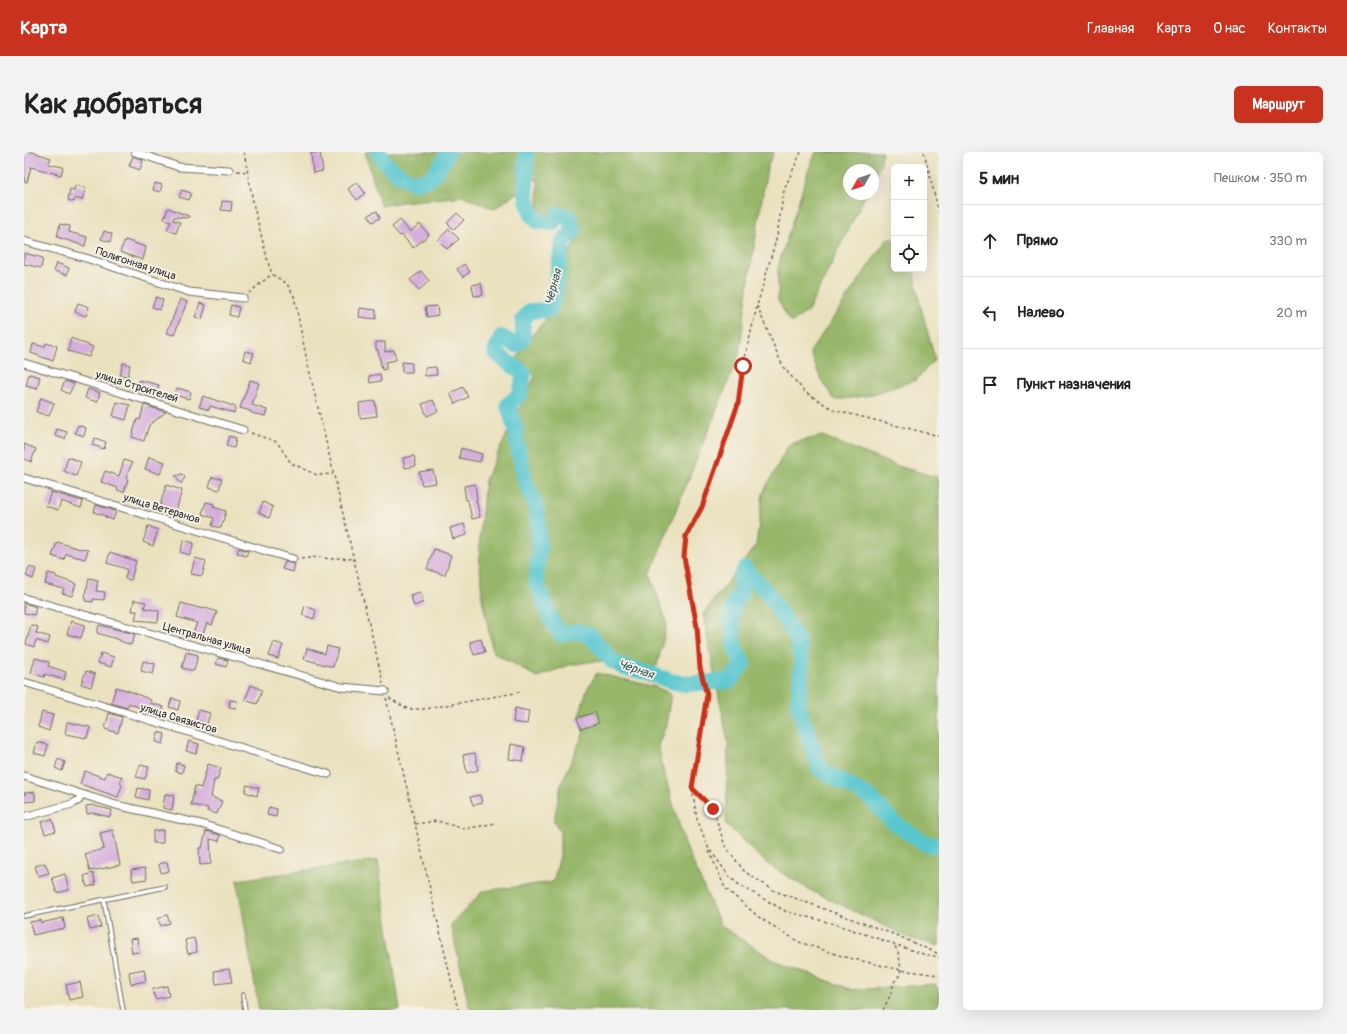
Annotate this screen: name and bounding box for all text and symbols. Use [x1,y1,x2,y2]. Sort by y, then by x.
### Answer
text: Карта [20,16,67,40]
text: Главная [1087,20,1134,37]
text: Карта [1156,20,1191,37]
text: О нас [1213,20,1246,37]
text: Контакты [1268,20,1327,37]
button: Маршрут [1234,86,1323,123]
text: Как добраться [24,87,202,122]
north arrow [843,164,879,200]
map controls [891,164,927,272]
button: + [891,164,927,200]
text: 5 мин [979,168,1019,189]
text: Пешком · 350 m [1214,170,1307,186]
button: − [891,200,927,236]
icon: ahead [979,230,1001,252]
text: Прямо [1017,231,1058,250]
text: 330 m [1269,233,1307,249]
button: locate [891,236,927,272]
street label: Полигонная улица [94,244,178,283]
water label: Чёрная [542,266,566,307]
icon: left [979,302,1001,324]
text: Налево [1017,303,1064,322]
text: 20 m [1276,305,1307,321]
route start [734,357,752,375]
street label: улица Строителей [93,367,180,405]
icon: arrive [979,374,1001,396]
text: Пункт назначения [1017,375,1131,394]
street label: улица Ветеранов [121,490,202,526]
street label: Центральная улица [161,620,252,657]
water label: Чёрная [616,656,657,683]
street label: улица Связистов [138,700,219,736]
route end [704,800,722,818]

